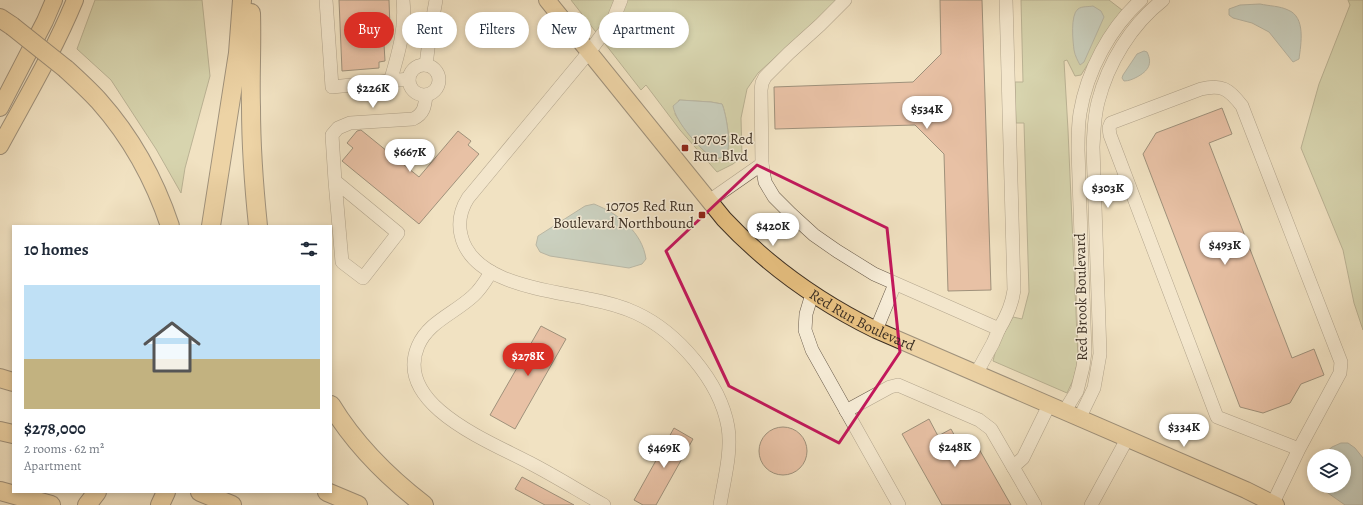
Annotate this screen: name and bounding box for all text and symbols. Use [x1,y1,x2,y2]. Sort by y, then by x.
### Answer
chip: Buy [344,12,394,48]
chip: Rent [402,12,457,48]
chip: Filters [465,12,529,48]
chip: New [537,12,591,48]
chip: Apartment [599,12,689,48]
pin: $226K [345,75,401,109]
text: $226K [356,79,390,96]
pin: $534K [899,96,955,130]
text: $534K [911,100,943,117]
place label: 10705 Red Run Blvd [693,129,754,166]
pin: $667K [382,139,438,173]
text: $667K [394,143,426,160]
marker: 10705 Red Run Blvd [680,143,690,153]
pin: $303K [1080,175,1136,209]
text: $303K [1092,179,1124,196]
place label: 10705 Red Run Boulevard Northbound [553,196,695,233]
marker: 10705 Red Run Boulevard Northbound [697,210,707,220]
pin: $420K [745,213,801,247]
text: $420K [756,217,790,234]
street label: Red Brook Boulevard [1070,232,1092,361]
pin: $493K [1197,232,1253,266]
text: $493K [1209,236,1241,253]
text: 10 homes [24,238,89,261]
icon: filters [298,238,320,260]
street label: Red Run Boulevard [805,284,919,356]
icon: home [136,311,208,383]
pin: $278K [500,343,556,377]
text: $278K [512,347,544,364]
pin: $334K [1156,414,1212,448]
text: $278,000 [24,417,86,440]
text: $334K [1168,418,1200,435]
pin: $248K [927,434,983,468]
pin: $469K [636,435,692,469]
text: $248K [938,438,972,455]
text: $469K [648,439,680,456]
text: 2 rooms · 62 m² [24,440,104,457]
map controls [1307,449,1351,493]
button: layers [1307,449,1351,493]
text: Apartment [24,457,82,474]

